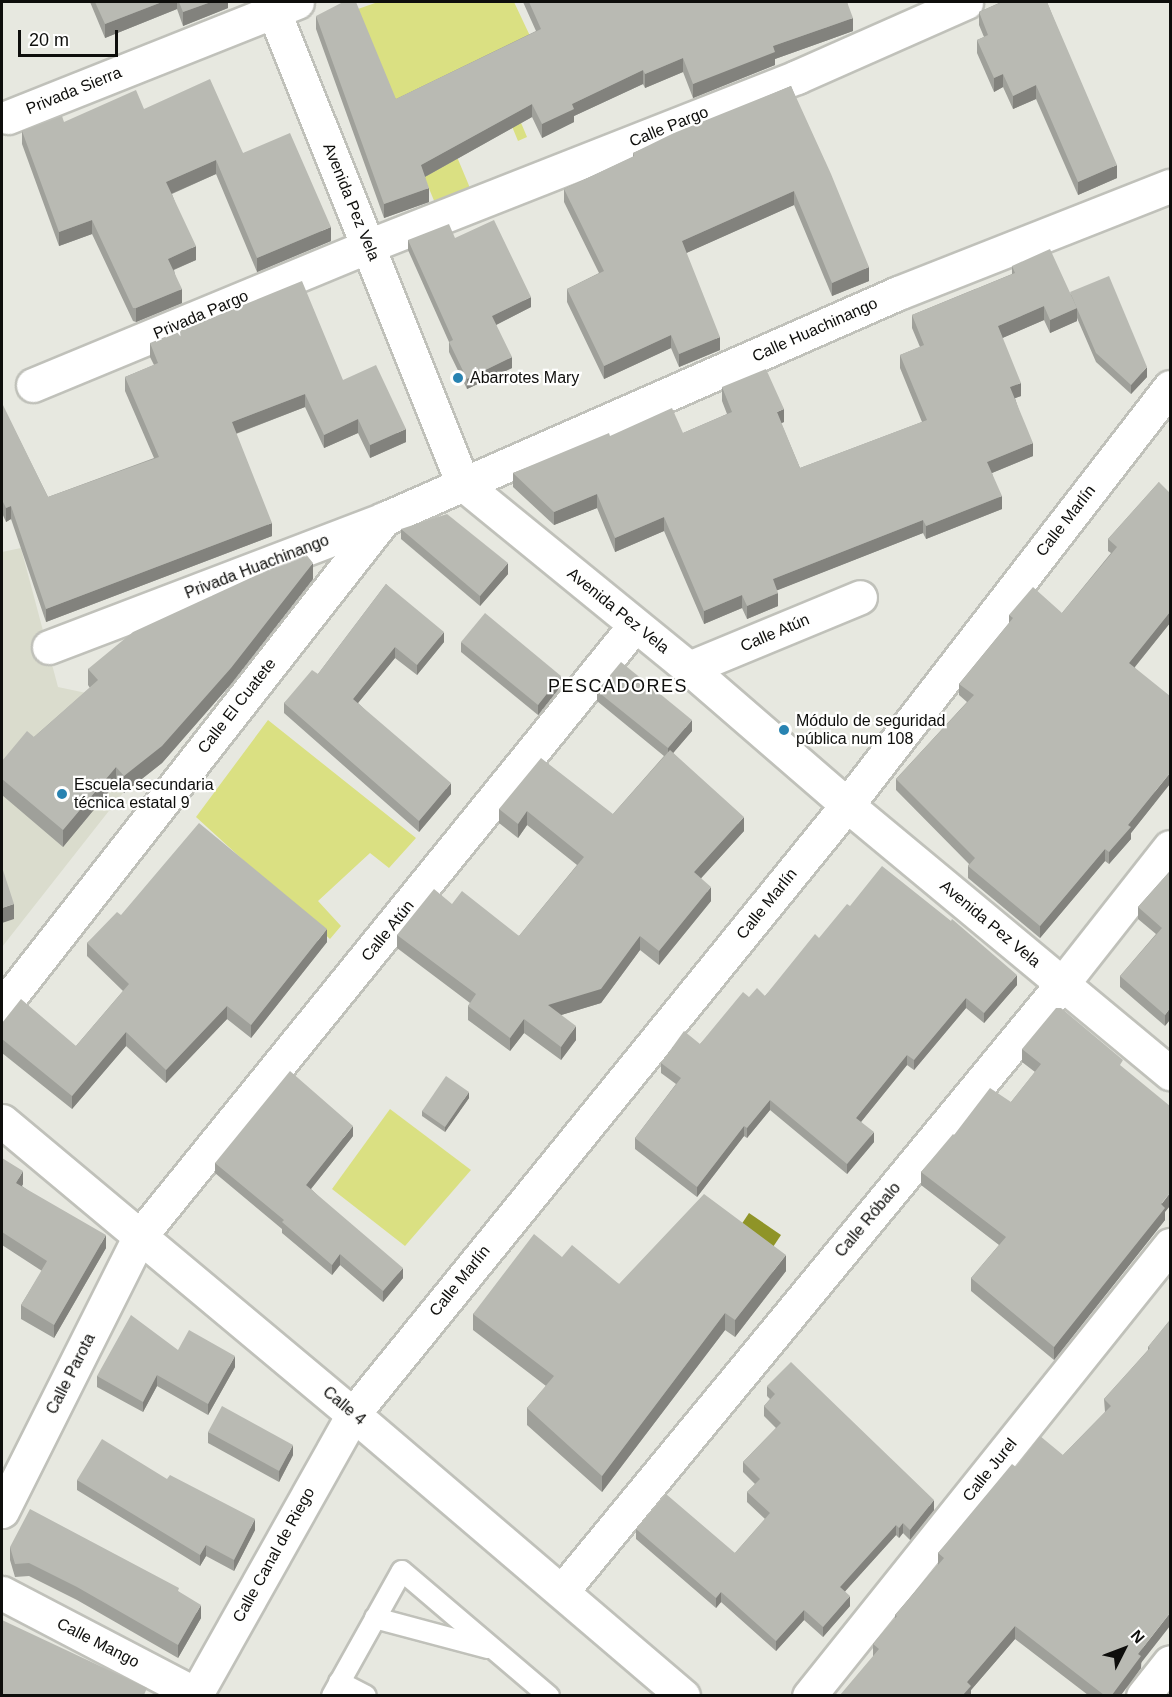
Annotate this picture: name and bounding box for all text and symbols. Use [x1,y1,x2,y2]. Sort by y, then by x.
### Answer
scale bar [21,18,122,56]
text: 20 m [29,30,69,50]
street label: Privada Sierra [23,63,125,119]
street label: Calle Pargo [627,102,711,152]
street label: Avenida Pez Vela [319,140,383,264]
street label: Privada Pargo [151,286,251,344]
street label: Calle Huachinango [749,294,881,366]
place label: Abarrotes Mary [470,368,579,388]
marker: Abarrotes Mary [451,371,465,385]
street label: Calle Marlín [1032,481,1100,561]
street label: Privada Huachinango [182,531,332,603]
street label: Avenida Pez Vela [563,564,673,658]
street label: Calle Atún [737,610,813,656]
street label: Calle El Cuatete [194,655,280,757]
district label: PESCADORES [548,675,688,697]
place label: Módulo de seguridad pública num 108 [796,711,945,749]
marker: Módulo de seguridad pública num 108 [777,723,791,737]
place label: Escuela secundaria técnica estatal 9 [74,775,214,813]
marker: Escuela secundaria técnica estatal 9 [55,787,69,801]
street label: Calle Marlín [733,865,801,943]
street label: Avenida Pez Vela [936,876,1044,972]
street label: Calle Atún [357,896,419,966]
street label: Calle Róbalo [831,1179,905,1261]
street label: Calle Marlín [426,1242,494,1320]
street label: Calle Parota [42,1330,100,1418]
street label: Calle 4 [319,1383,369,1429]
street label: Calle Jurel [959,1435,1021,1505]
street label: Calle Canal de Riego [229,1484,319,1626]
street label: Calle Mango [54,1614,142,1672]
north arrow [1094,1619,1154,1679]
text: N [1128,1627,1148,1647]

